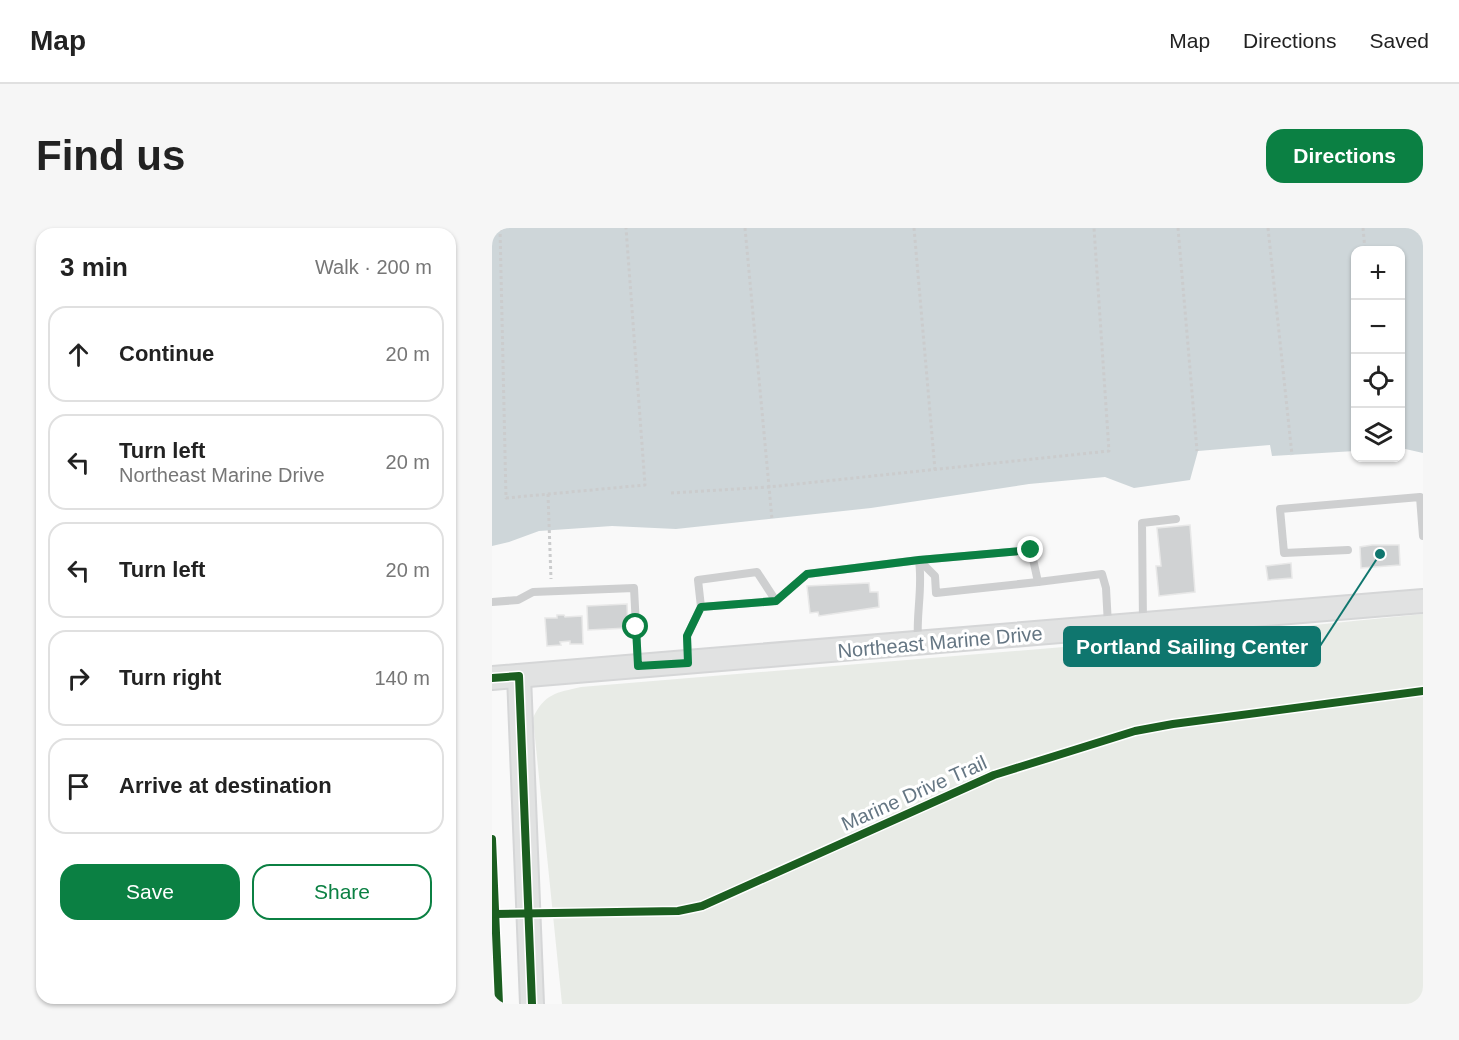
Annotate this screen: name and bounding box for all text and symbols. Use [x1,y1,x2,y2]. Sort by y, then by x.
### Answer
text: Map [30,25,86,56]
text: Map [1169,29,1210,52]
text: Directions [1243,29,1336,52]
text: Saved [1369,29,1429,52]
button: Directions [1266,129,1423,183]
text: Find us [36,132,185,179]
map controls [1351,246,1405,462]
button: + [1351,246,1405,300]
text: 3 min [60,252,128,282]
text: Walk · 200 m [315,256,432,278]
button: − [1351,300,1405,354]
icon: ahead [62,338,95,371]
text: Continue [119,341,214,366]
text: 20 m [386,343,430,365]
button: locate [1351,354,1405,408]
button: layers [1351,408,1405,462]
text: Turn left [119,438,205,463]
icon: left [62,446,95,479]
text: 20 m [386,451,430,473]
text: Northeast Marine Drive [119,464,325,486]
route end [1017,536,1043,562]
icon: left [62,554,95,587]
text: Turn left [119,557,205,582]
text: 20 m [386,559,430,581]
route start [622,613,648,639]
street label: Northeast Marine Drive [837,622,1043,662]
callout: Portland Sailing Center [1064,627,1320,666]
text: Portland Sailing Center [1076,635,1308,658]
icon: right [62,662,95,695]
text: Turn right [119,665,221,690]
text: 140 m [374,667,430,689]
street label: Marine Drive Trail [838,751,990,835]
icon: arrive [62,770,95,803]
text: Arrive at destination [119,773,332,798]
button: Save [60,864,240,920]
button: Share [252,864,432,920]

